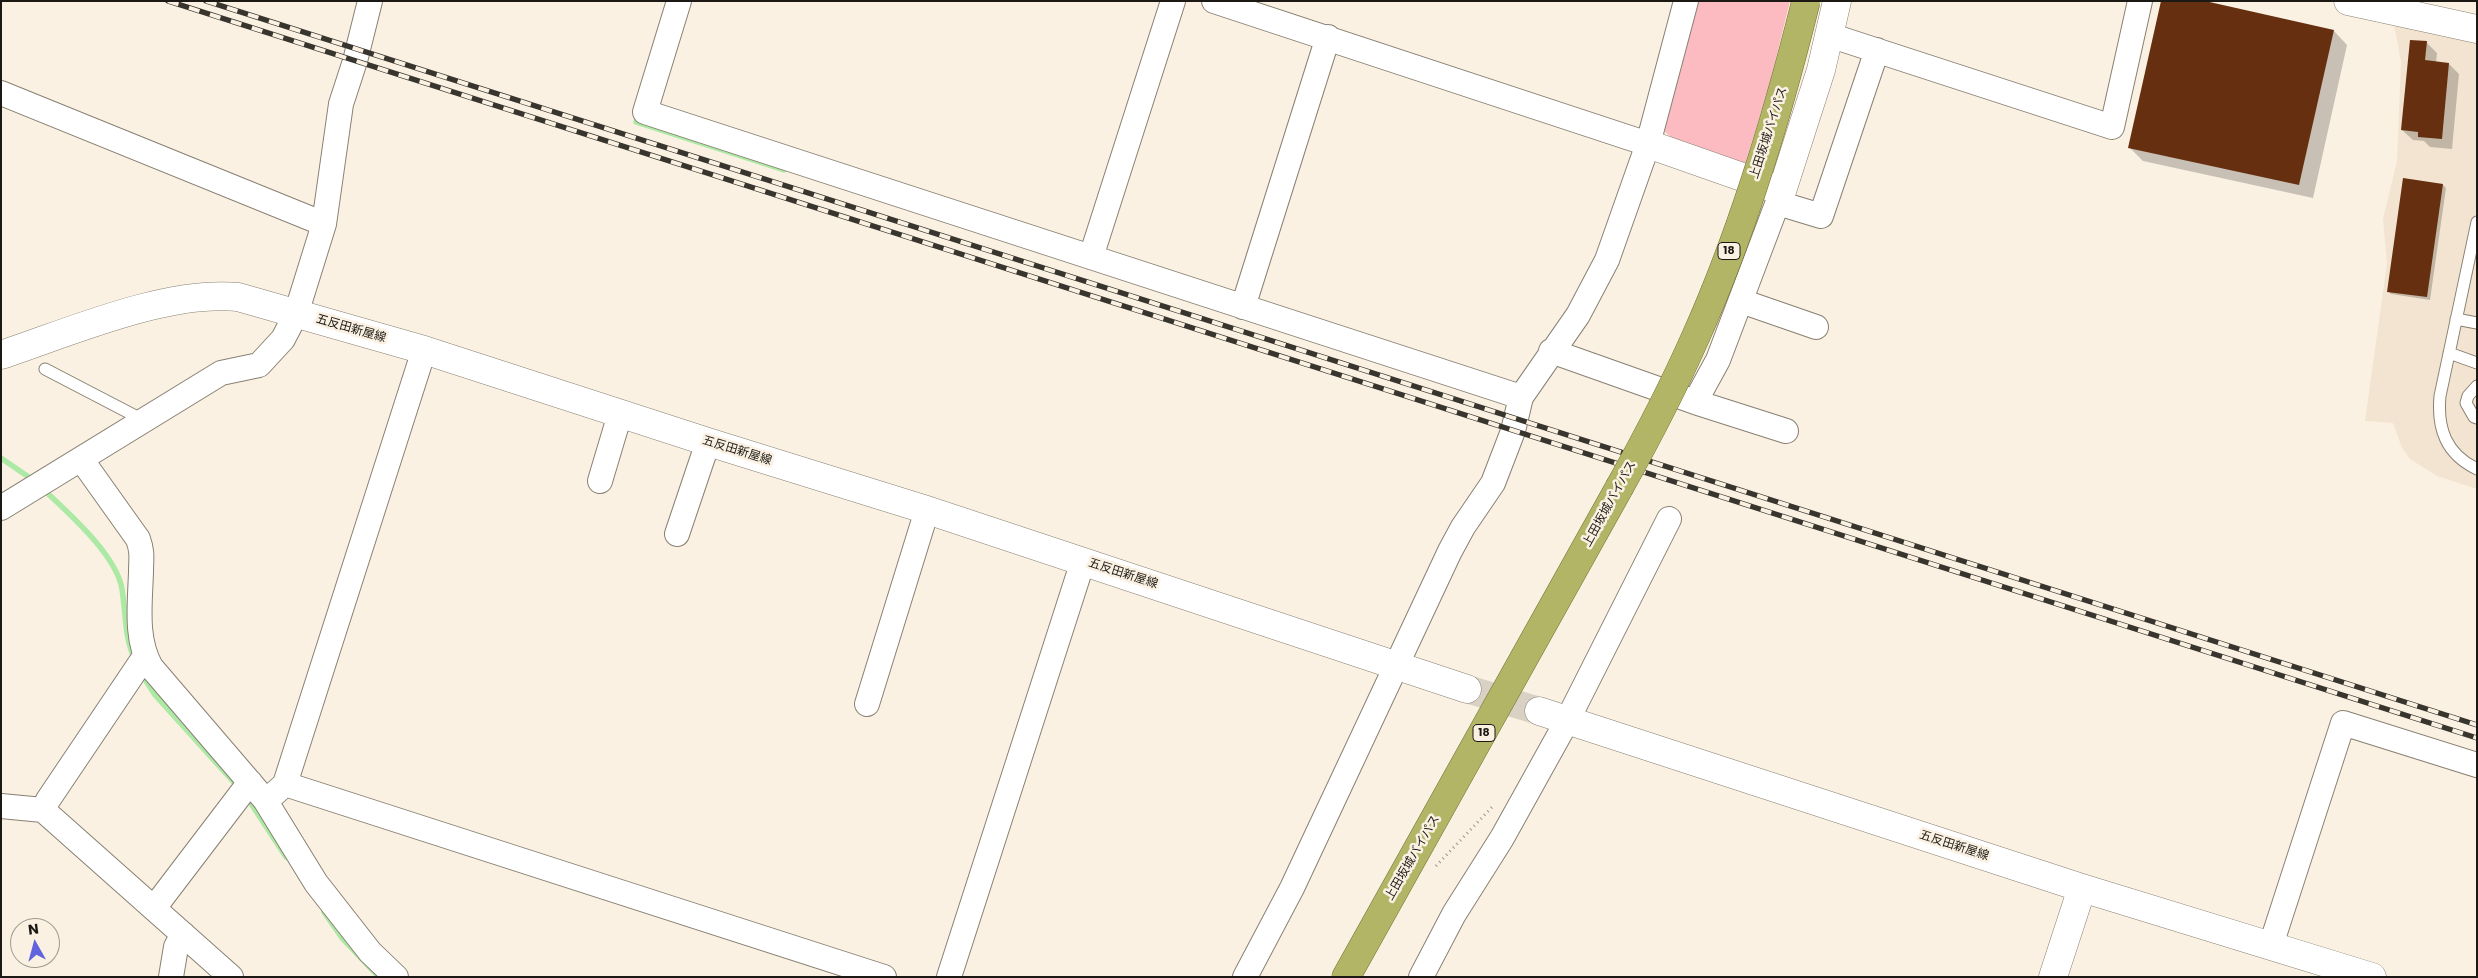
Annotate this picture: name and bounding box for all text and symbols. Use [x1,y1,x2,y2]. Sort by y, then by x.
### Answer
street label: 上田坂城バイパス [1747,85,1791,181]
road number: 18 [1718,242,1740,260]
street label: 五反田新屋線 [314,312,388,346]
street label: 五反田新屋線 [700,434,774,468]
street label: 上田坂城バイパス [1580,459,1640,549]
street label: 五反田新屋線 [1087,556,1159,592]
road number: 18 [1473,724,1495,741]
street label: 上田坂城バイパス [1383,813,1443,903]
street label: 五反田新屋線 [1918,828,1990,864]
north arrow [10,918,60,968]
text: N [27,919,40,940]

